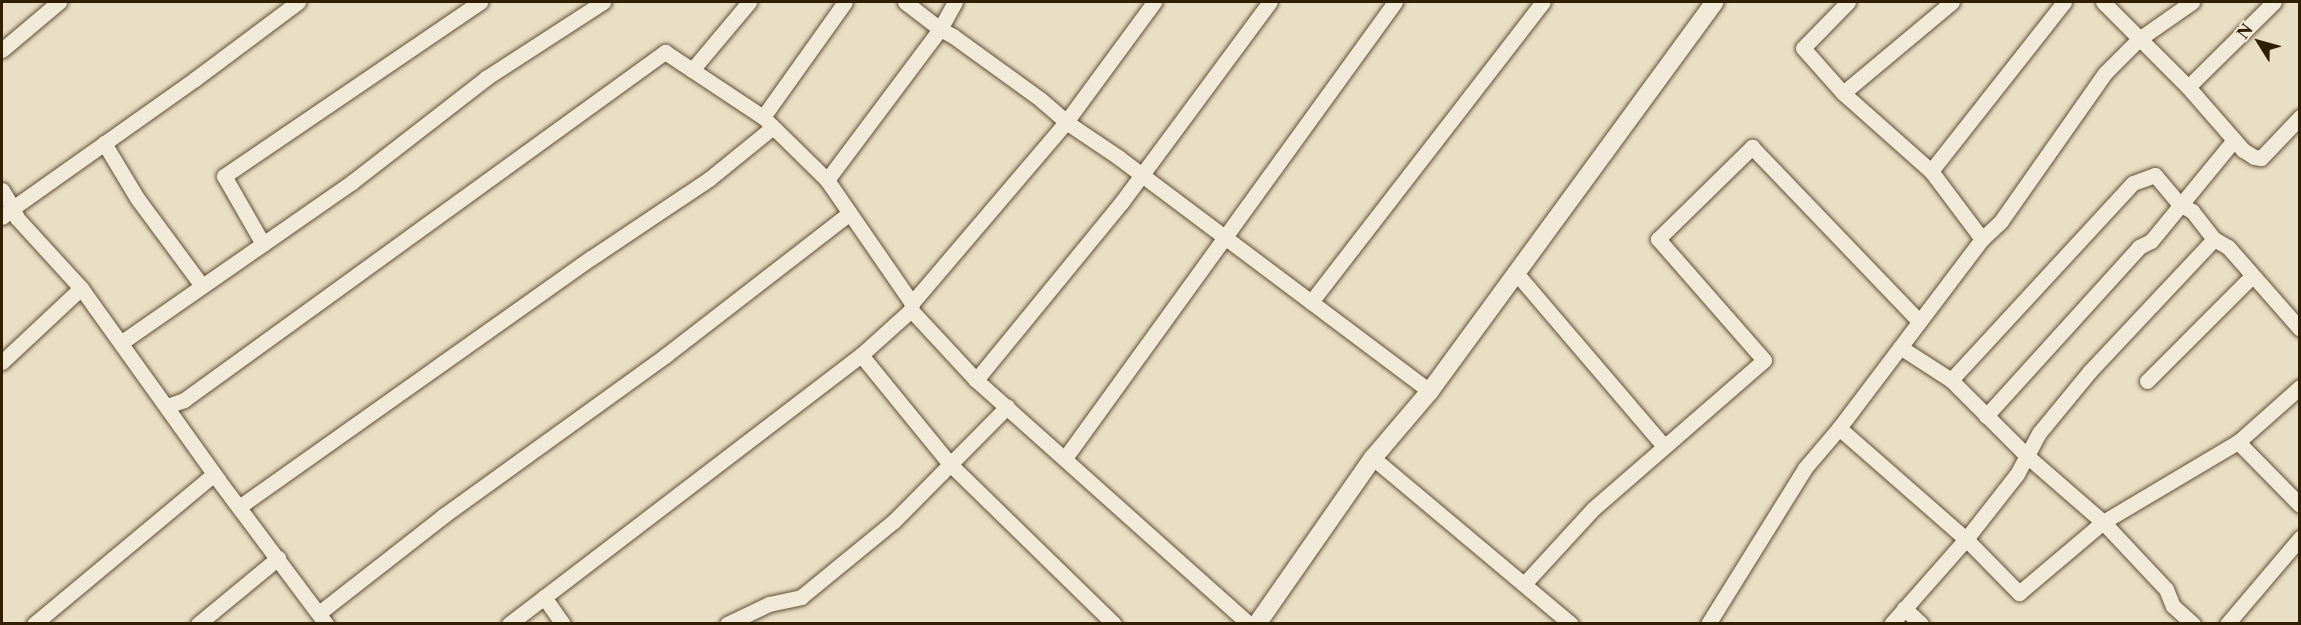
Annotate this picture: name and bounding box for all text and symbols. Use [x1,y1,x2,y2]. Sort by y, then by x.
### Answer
north arrow [2229,12,2289,72]
text: N [2232,20,2257,43]

